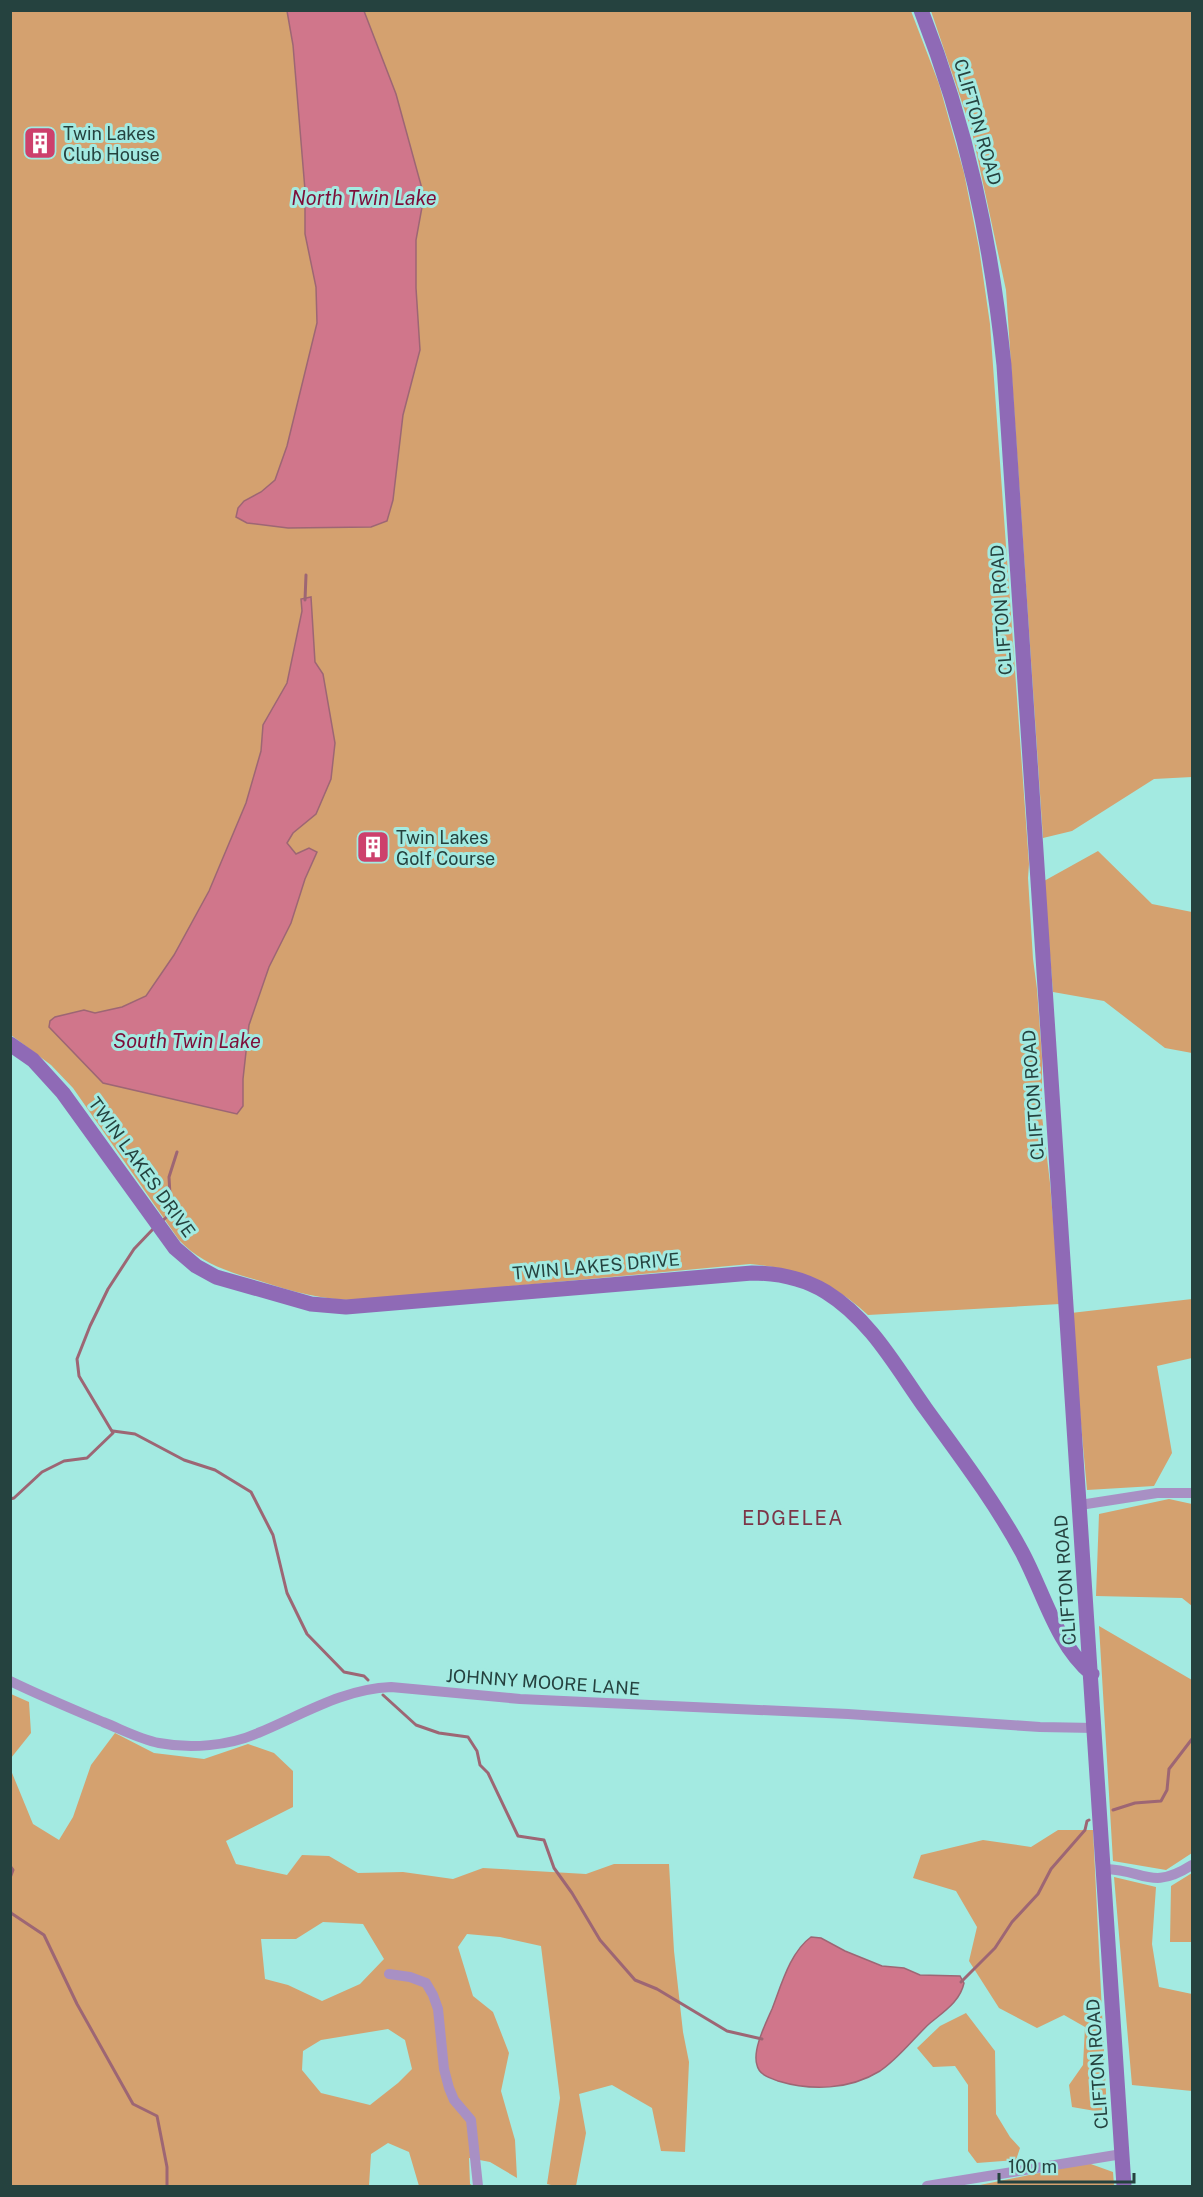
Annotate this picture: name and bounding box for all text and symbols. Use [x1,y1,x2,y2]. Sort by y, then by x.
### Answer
street label: CLIFTON ROAD [950,56,1006,188]
place label: Twin Lakes Club House [63,123,160,165]
building icon: Twin Lakes Club House [22,125,58,161]
water label: North Twin Lake [291,186,437,210]
street label: CLIFTON ROAD [986,544,1016,676]
place label: Twin Lakes Golf Course [396,827,495,869]
building icon: Twin Lakes Golf Course [355,829,391,865]
water label: South Twin Lake [113,1029,261,1053]
street label: CLIFTON ROAD [1018,1029,1048,1161]
street label: TWIN LAKES DRIVE [84,1093,200,1241]
street label: TWIN LAKES DRIVE [511,1248,681,1284]
district label: EDGELEA [742,1506,844,1530]
street label: CLIFTON ROAD [1050,1514,1080,1646]
street label: JOHNNY MOORE LANE [445,1665,641,1699]
street label: CLIFTON ROAD [1082,1998,1112,2130]
scale bar [999,2146,1134,2184]
text: 100 m [1008,2156,1057,2177]

